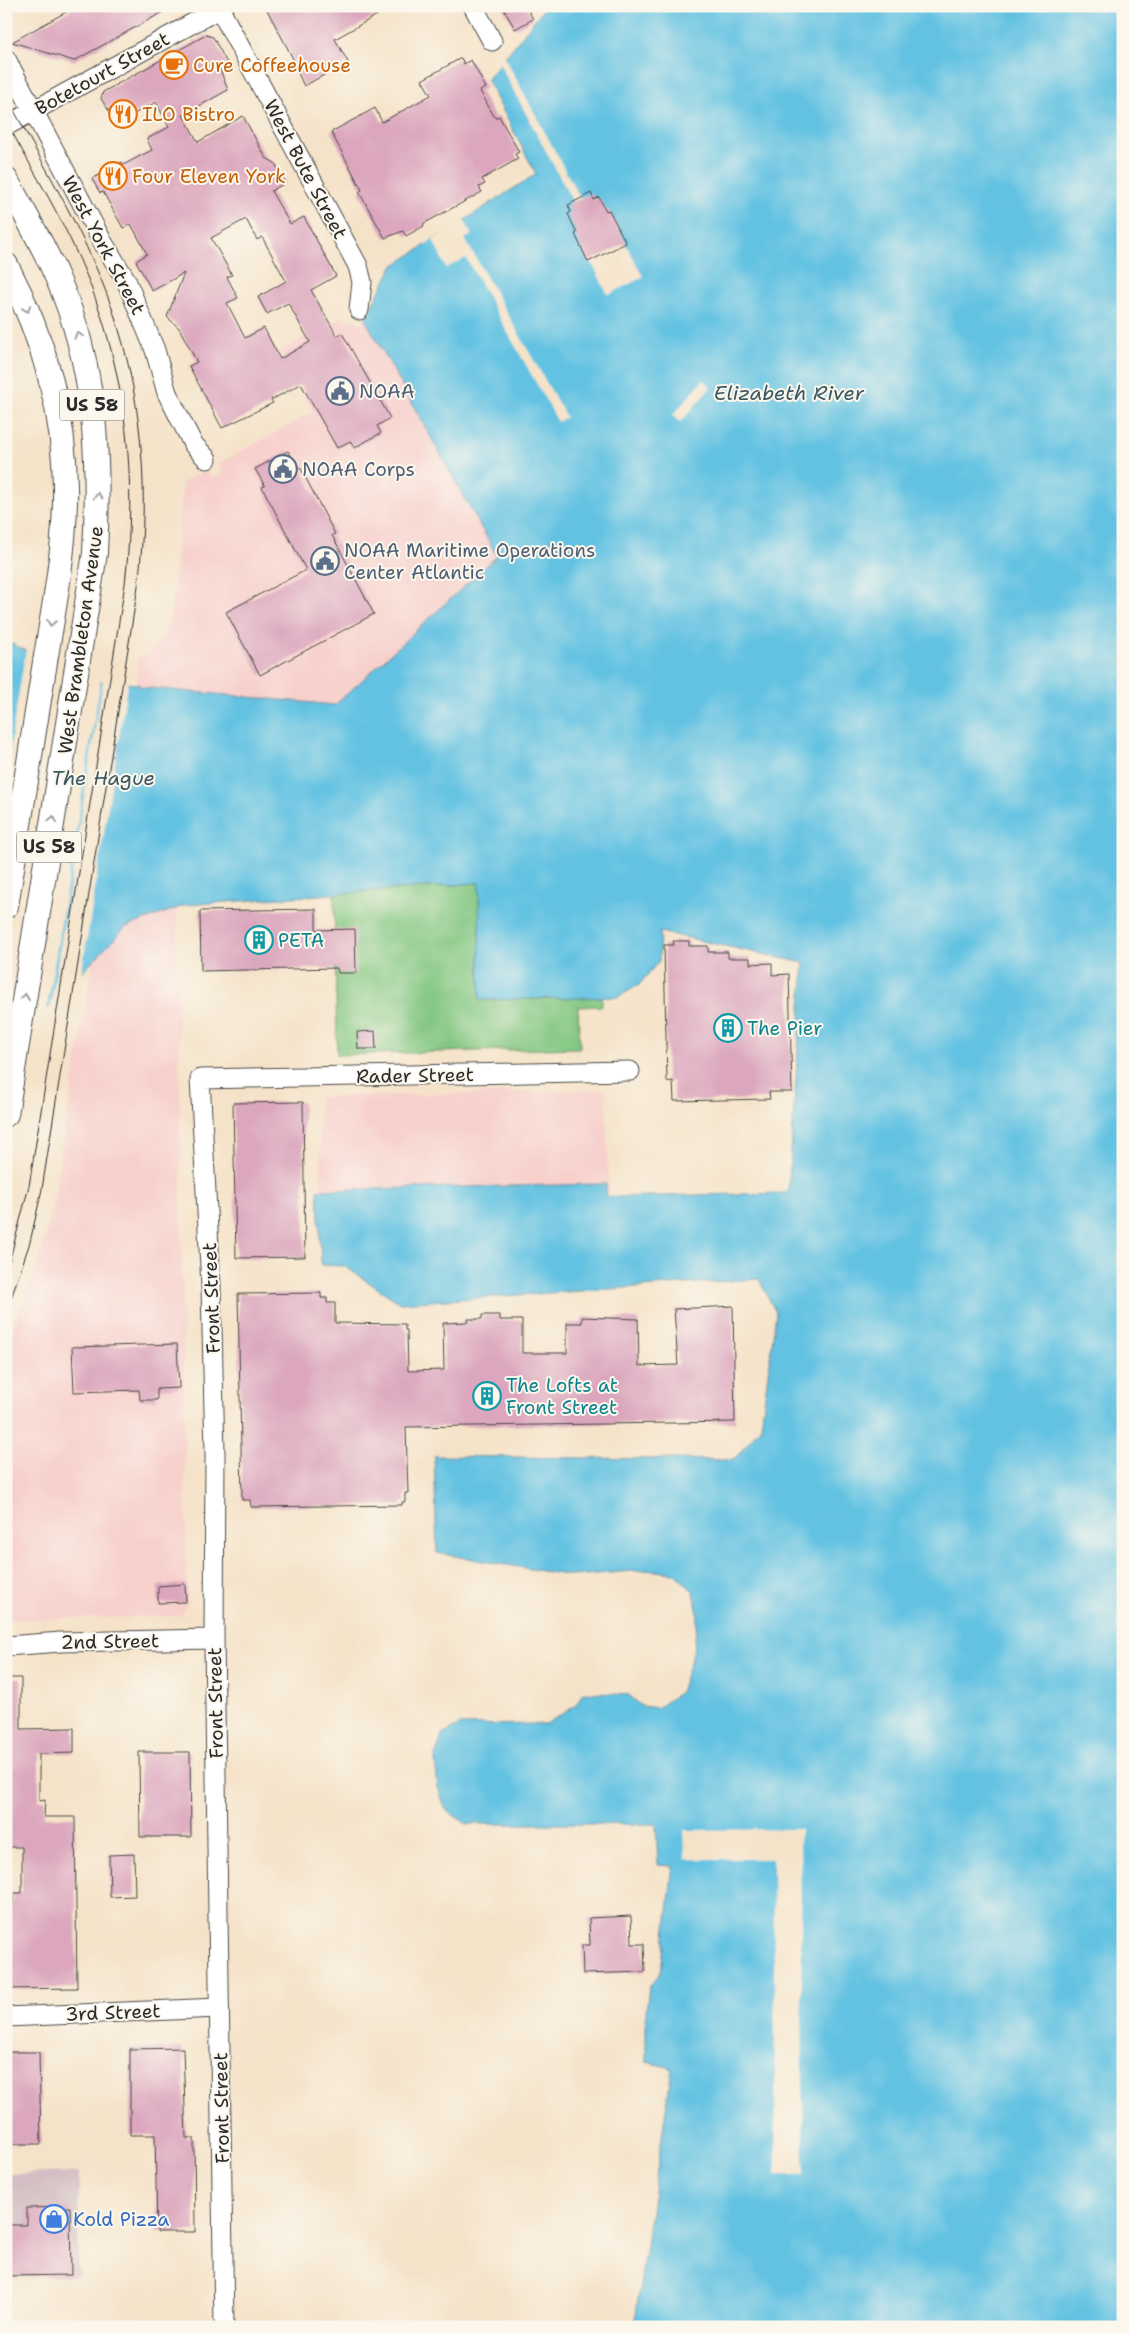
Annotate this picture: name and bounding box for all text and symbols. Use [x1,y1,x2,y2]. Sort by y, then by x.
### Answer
street label: Botetourt Street [31,26,174,121]
cafe icon: Cure Coffeehouse [159,50,189,80]
place label: Cure Coffeehouse [193,53,351,78]
street label: West Bute Street [258,95,353,243]
restaurant icon: ILO Bistro [108,99,138,129]
place label: ILO Bistro [142,102,235,127]
restaurant icon: Four Eleven York [98,161,128,191]
place label: Four Eleven York [132,164,286,189]
street label: West York Street [56,171,151,319]
one-way arrow [21,304,31,313]
one-way arrow [73,332,83,340]
public building icon: NOAA [325,376,355,406]
place label: NOAA [359,379,415,404]
water label: Elizabeth River [714,380,865,406]
road number: US 58 [59,390,124,420]
public building icon: NOAA Corps [268,454,298,484]
place label: NOAA Corps [302,457,415,482]
one-way arrow [92,492,103,500]
street label: West Brambleton Avenue [52,524,109,756]
place label: NOAA Maritime Operations Center Atlantic [344,538,595,585]
public building icon: NOAA Maritime Operations Center Atlantic [310,546,340,576]
one-way arrow [47,618,57,627]
water label: The Hague [51,765,155,791]
one-way arrow [48,815,58,823]
road number: US 58 [17,832,82,862]
building icon: PETA [244,925,274,955]
place label: PETA [278,928,325,953]
one-way arrow [19,992,30,1000]
building icon: The Pier [713,1013,743,1043]
place label: The Pier [747,1016,822,1041]
street label: Rader Street [356,1062,474,1089]
street label: Front Street [197,1242,226,1354]
place label: The Lofts at Front Street [506,1373,618,1420]
building icon: The Lofts at Front Street [472,1381,502,1411]
street label: 2nd Street [61,1628,160,1655]
street label: Front Street [202,1647,229,1759]
street label: 3rd Street [65,1998,161,2027]
street label: Front Street [208,2052,235,2164]
shop icon: Kold Pizza [39,2204,69,2234]
place label: Kold Pizza [73,2207,169,2232]

